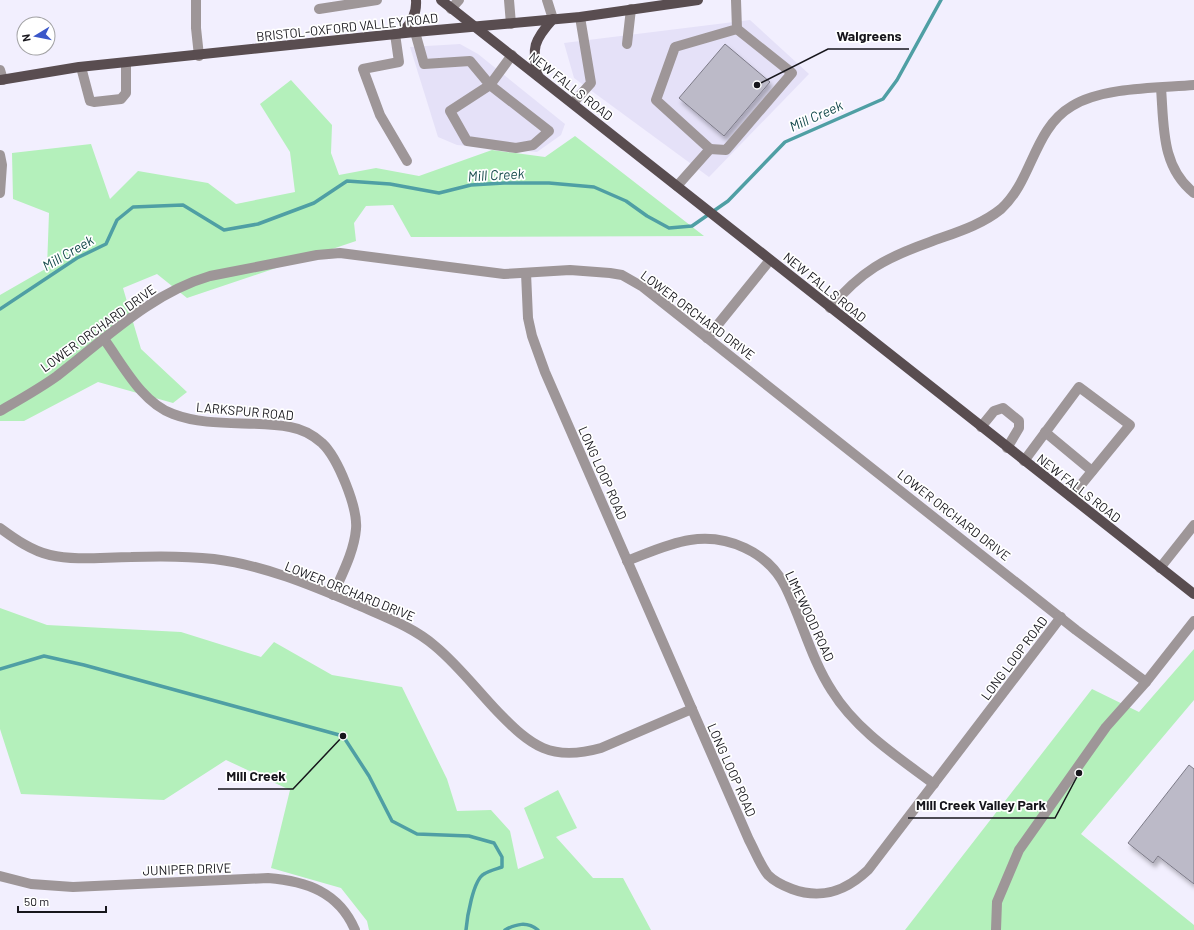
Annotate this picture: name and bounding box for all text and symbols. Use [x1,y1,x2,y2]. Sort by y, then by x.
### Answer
street label: BRISTOL-OXFORD VALLEY ROAD [255,9,439,45]
north arrow [16,16,56,56]
callout: Walgreens [828,23,909,49]
text: Walgreens [836,27,902,44]
text: N [19,33,33,43]
street label: NEW FALLS ROAD [526,48,616,124]
water label: Mill Creek [787,96,845,135]
water label: Mill Creek [467,165,525,184]
water label: Mill Creek [39,231,97,274]
street label: NEW FALLS ROAD [780,249,870,325]
street label: LOWER ORCHARD DRIVE [638,267,758,363]
street label: LOWER ORCHARD DRIVE [37,281,159,375]
street label: LARKSPUR ROAD [196,399,294,423]
street label: LONG LOOP ROAD [575,424,631,522]
street label: NEW FALLS ROAD [1034,450,1124,526]
street label: LOWER ORCHARD DRIVE [894,466,1014,564]
street label: LOWER ORCHARD DRIVE [283,558,417,624]
street label: LIMEWOOD ROAD [782,568,838,664]
street label: LONG LOOP ROAD [977,613,1051,703]
street label: LONG LOOP ROAD [704,721,760,819]
callout: Mill Creek [218,763,293,789]
text: Mill Creek [226,767,286,784]
callout: Mill Creek Valley Park [908,792,1055,818]
text: Mill Creek Valley Park [916,796,1047,813]
street label: JUNIPER DRIVE [142,859,232,879]
scale bar [18,888,106,914]
text: 50 m [24,894,49,908]

